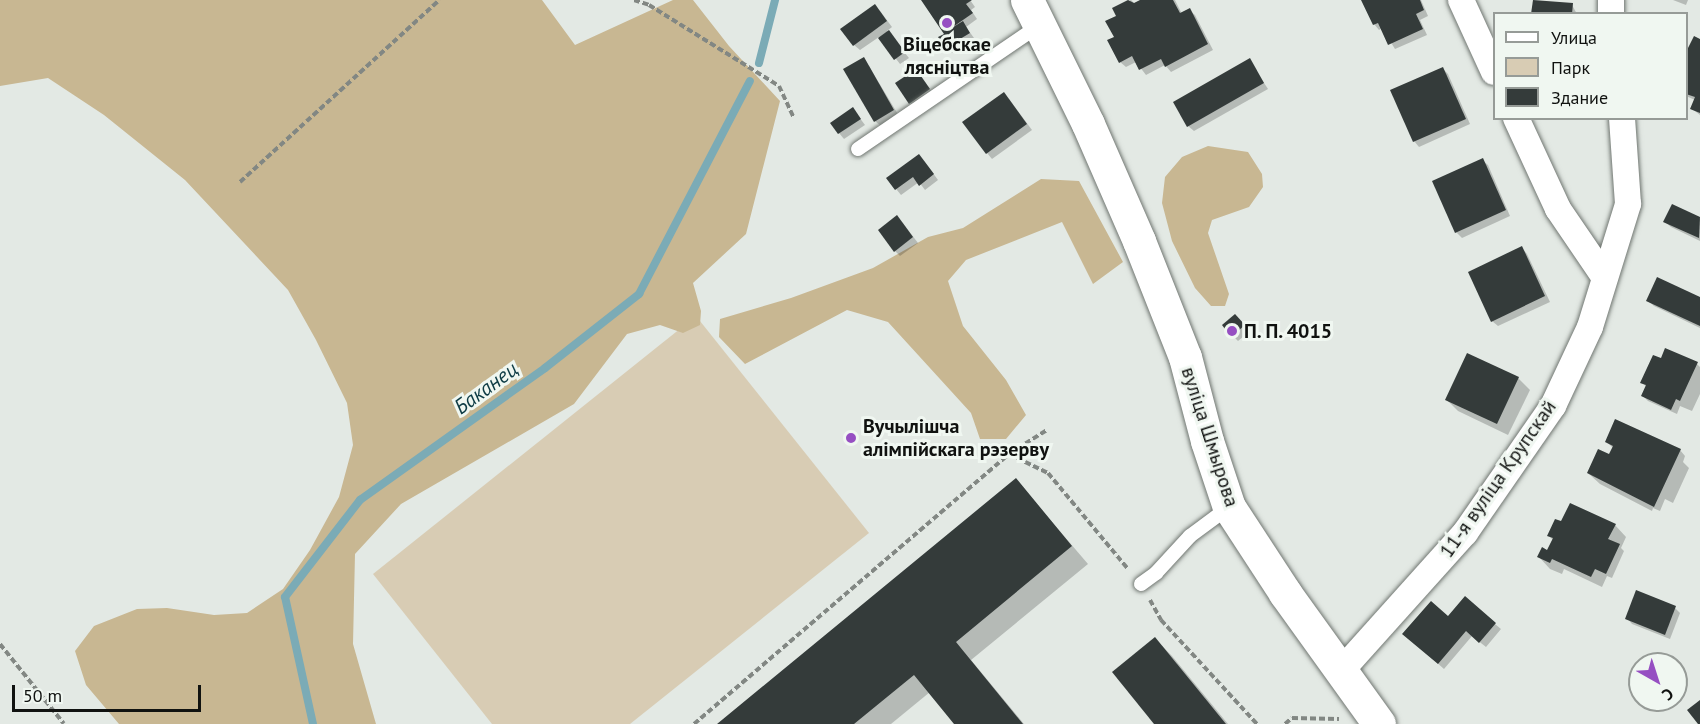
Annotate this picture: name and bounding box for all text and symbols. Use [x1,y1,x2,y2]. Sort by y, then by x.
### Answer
legend [1493,12,1688,120]
marker: Віцебскае лясніцтва [940,16,954,30]
text: Улица [1551,26,1597,49]
place label: Віцебскае лясніцтва [903,33,991,80]
text: Парк [1551,56,1590,79]
text: Здание [1551,86,1608,109]
place label: П. П. 4015 [1244,319,1335,343]
marker: П. П. 4015 [1225,324,1239,338]
water label: Баканец [449,357,523,419]
street label: вуліца Шмырова [1176,364,1244,510]
street label: 11-я вуліца Крупскай [1435,396,1561,562]
place label: Вучылішча алімпійскага рэзерву [863,414,1049,461]
marker: Вучылішча алімпійскага рэзерву [844,431,858,445]
north arrow [1628,652,1688,712]
scale bar [15,673,204,711]
text: 50 m [23,684,62,707]
text: С [1658,684,1678,705]

